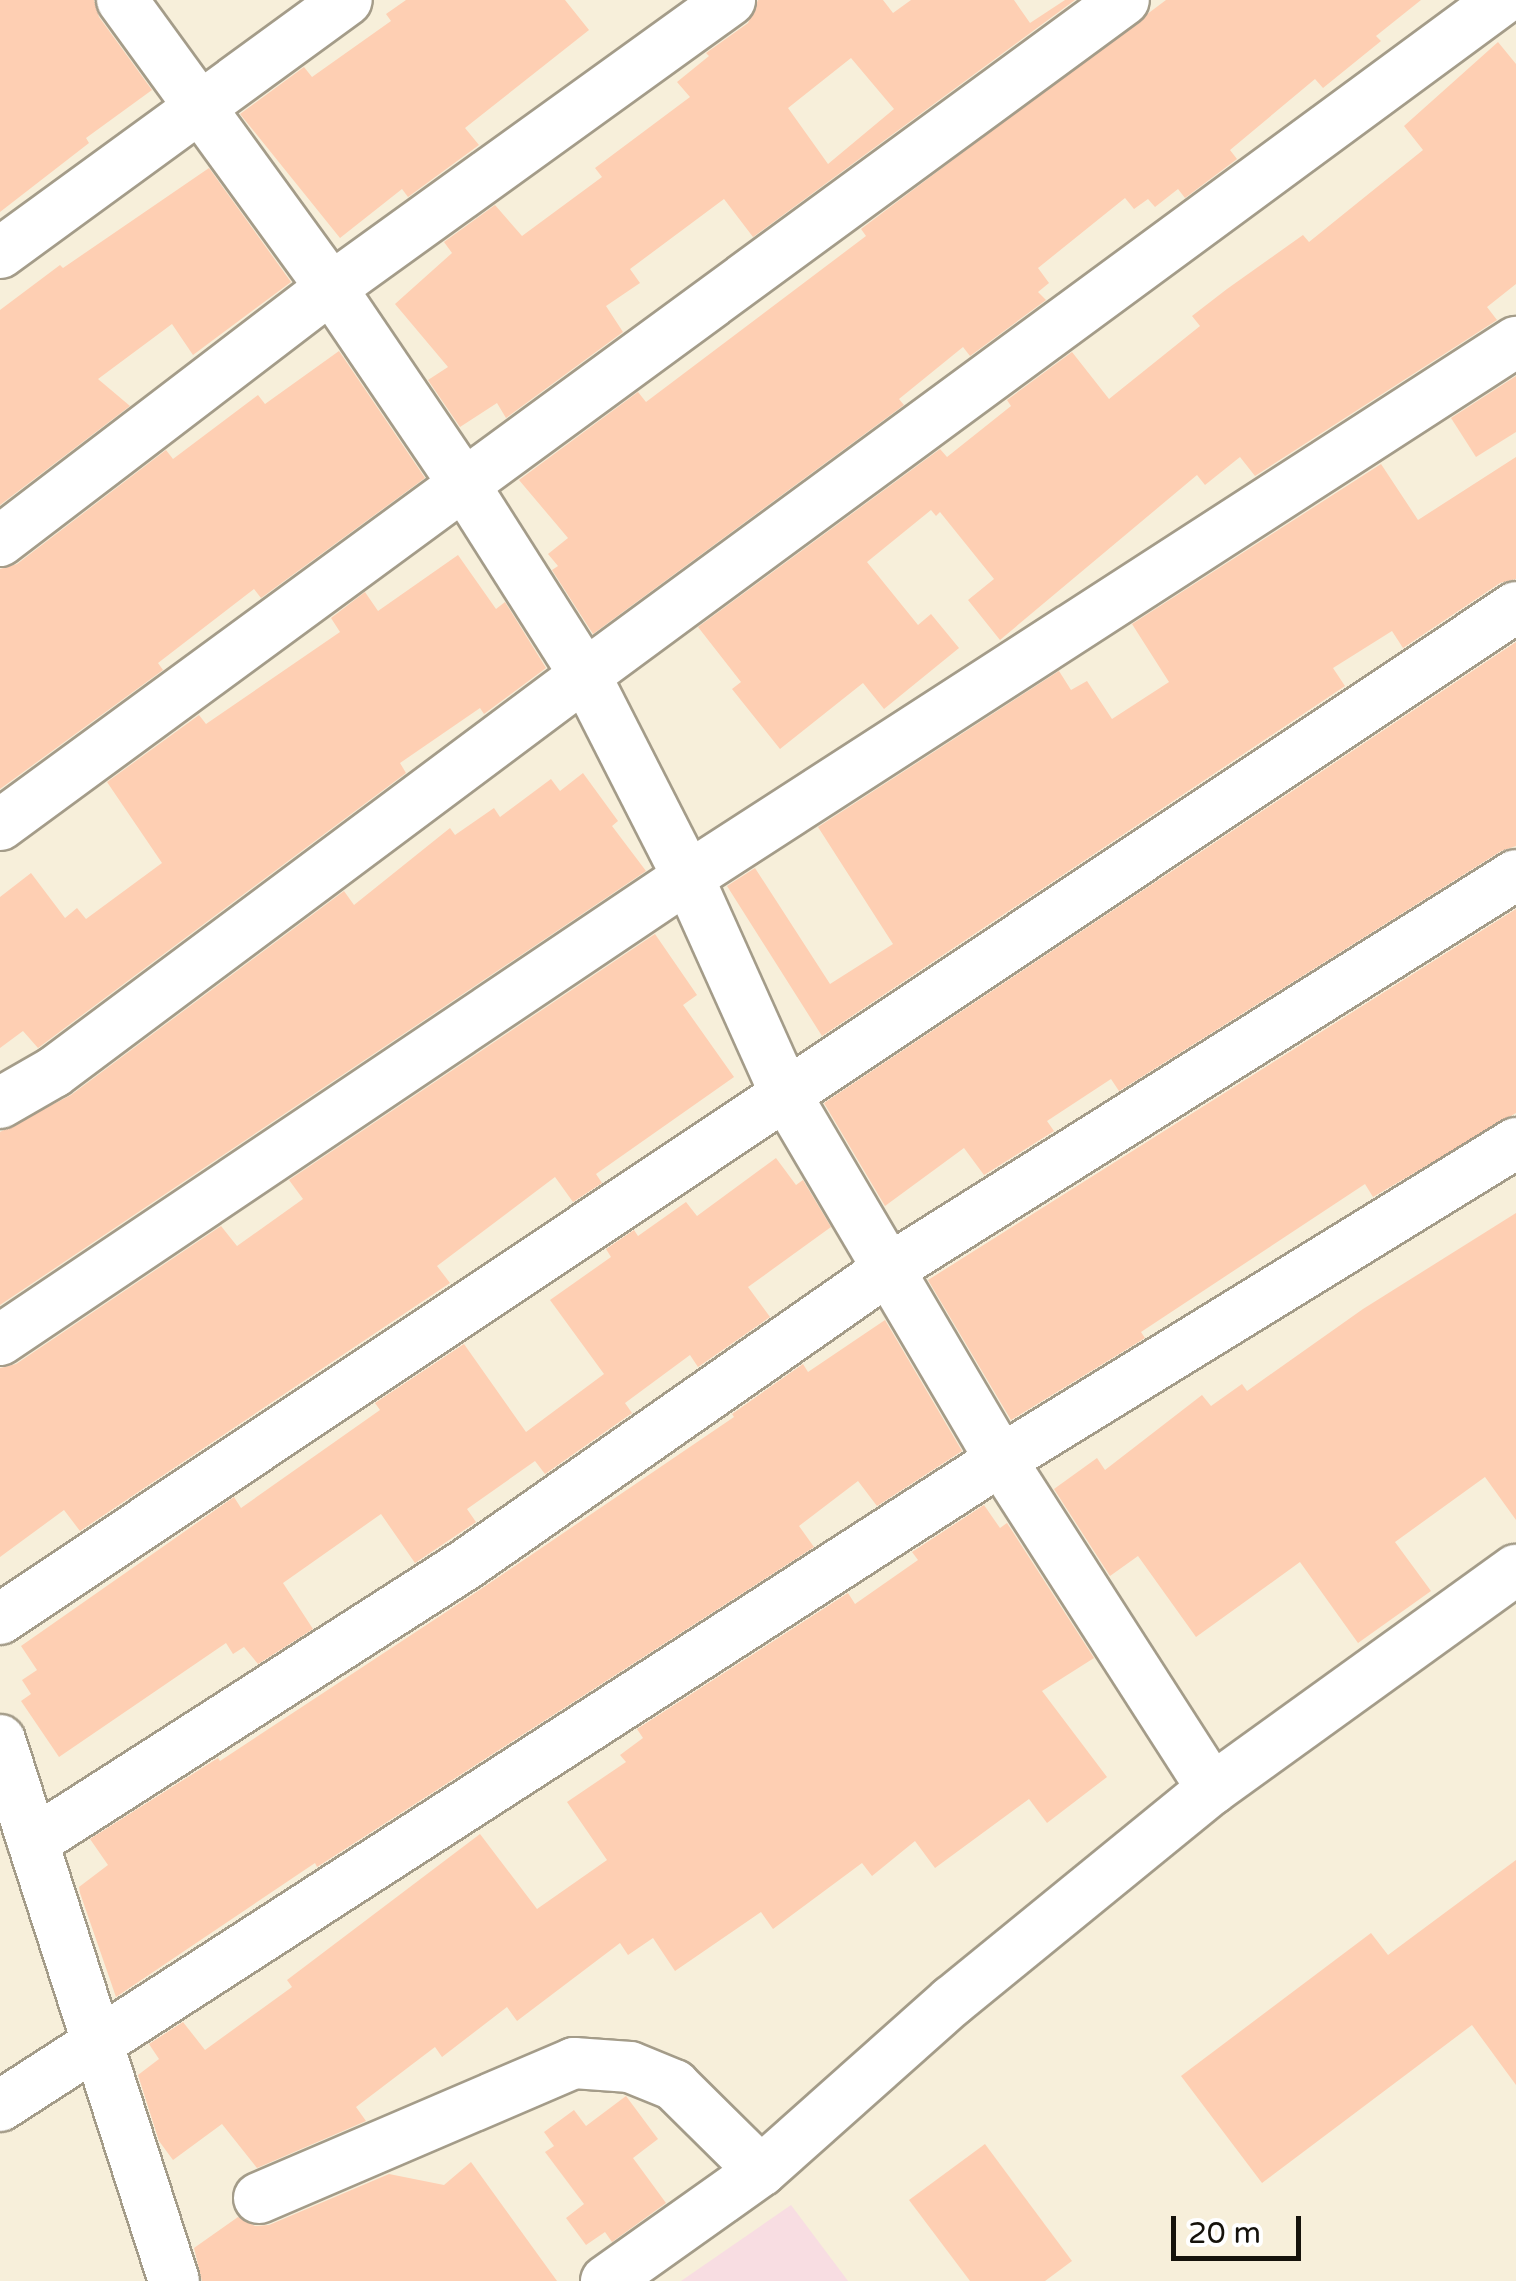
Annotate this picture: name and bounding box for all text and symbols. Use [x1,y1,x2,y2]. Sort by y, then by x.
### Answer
scale bar [1176,2196,1306,2258]
text: 20 m [1188,2215,1261,2252]

